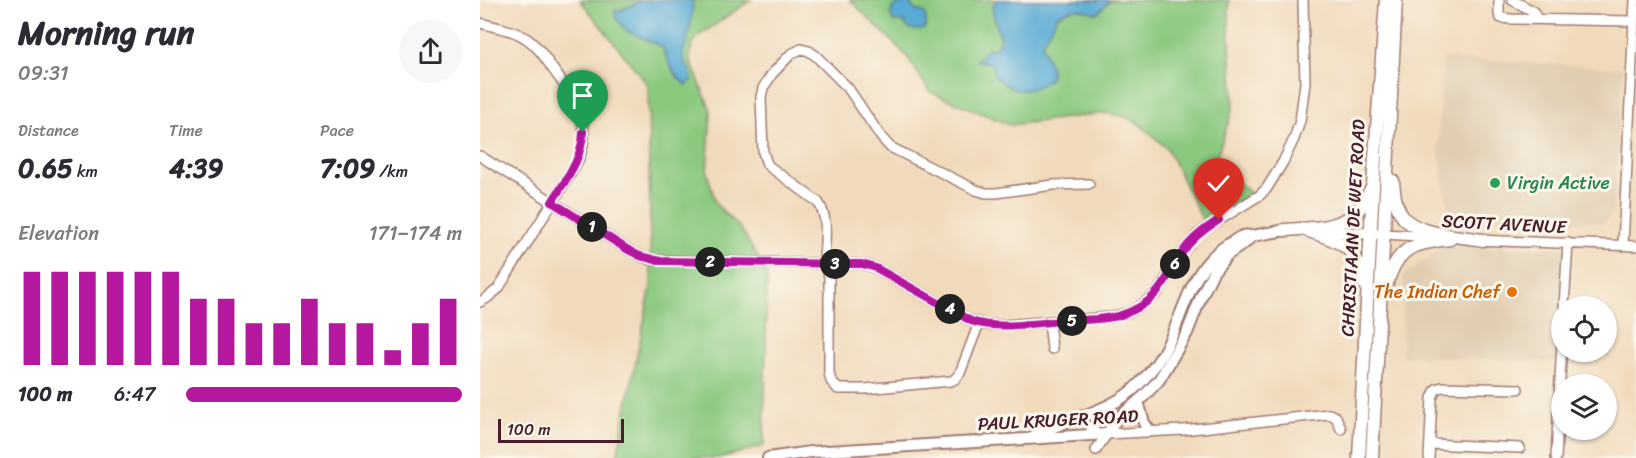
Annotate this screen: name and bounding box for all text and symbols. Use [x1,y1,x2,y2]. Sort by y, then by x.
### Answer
text: Morning run [18,4,194,62]
button: share [399,20,462,83]
text: 09:31 [18,56,69,91]
pin [557,70,608,132]
icon: arrive [566,79,599,112]
text: Distance [18,116,79,145]
text: Time [169,116,203,145]
text: Pace [320,116,354,145]
street label: CHRISTIAAN DE WET ROAD [1331,118,1375,337]
text: 0.65 [18,145,73,191]
text: 4:39 [169,145,223,191]
text: 7:09 [320,145,375,191]
text: km [73,157,98,186]
text: /km [375,157,408,186]
pin [1193,158,1244,220]
icon: check [1202,167,1235,200]
place label: Virgin Active [1507,167,1610,199]
marker: Virgin Active [1488,176,1502,190]
street label: SCOTT AVENUE [1441,205,1568,243]
pin: 1 [577,212,607,242]
text: 1 [589,212,595,241]
text: Elevation [18,216,99,251]
text: 171–174 m [369,216,462,251]
pin: 2 [695,247,725,277]
text: 2 [705,247,715,276]
pin: 3 [820,249,850,279]
text: 3 [831,249,839,278]
pin: 6 [1160,249,1190,279]
text: 6 [1170,249,1180,278]
place label: The Indian Chef [1374,276,1502,308]
marker: The Indian Chef [1505,285,1519,299]
pin: 4 [935,294,965,324]
text: 4 [945,294,955,323]
map controls [1551,296,1617,440]
button: locate [1551,296,1617,362]
pin: 5 [1057,306,1087,336]
text: 5 [1067,306,1077,335]
button: layers [1551,374,1617,440]
text: 100 m [18,377,72,412]
text: 6:47 [114,377,155,412]
street label: PAUL KRUGER ROAD [977,400,1139,440]
text: 100 m [507,415,551,444]
scale bar [498,416,624,444]

